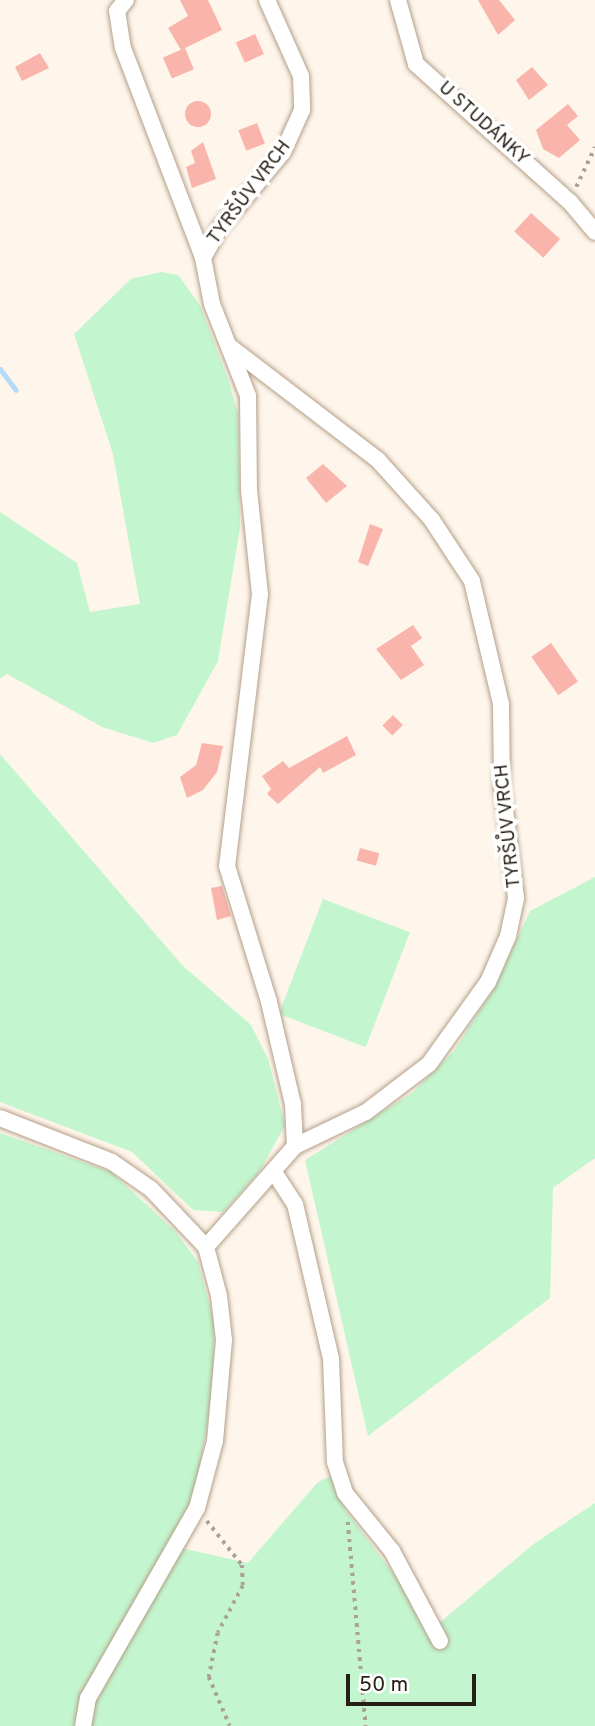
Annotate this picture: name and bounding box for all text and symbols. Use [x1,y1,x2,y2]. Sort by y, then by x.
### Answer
street label: U STUDÁNKY [433,77,533,171]
street label: TYRŠŮV VRCH [203,136,297,250]
street label: TYRŠŮV VRCH [491,762,527,890]
scale bar [350,1660,480,1704]
text: 50 m [359,1672,408,1699]

